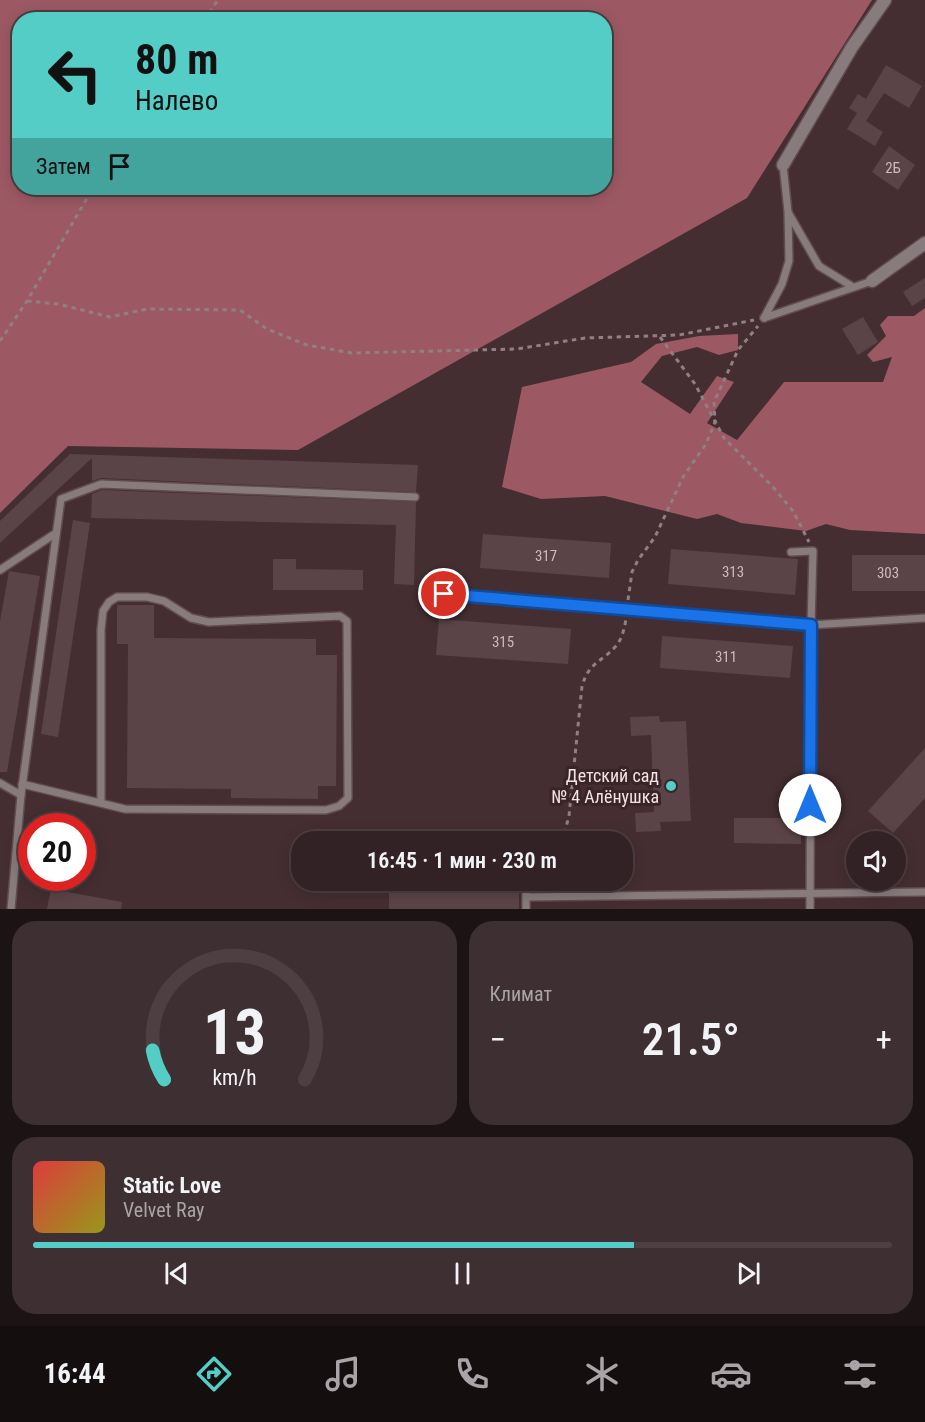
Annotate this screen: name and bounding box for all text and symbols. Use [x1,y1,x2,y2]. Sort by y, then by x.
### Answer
text: 80 m [135,35,218,84]
icon: left [36,36,114,114]
text: Налево [135,85,218,117]
icon: arrive [103,150,136,183]
text: Затем [36,154,91,179]
house number: 2Б [885,159,901,177]
house number: 317 [535,547,557,565]
house number: 313 [722,563,744,581]
house number: 303 [877,564,899,582]
pin [418,568,469,619]
icon: arrive [427,577,460,610]
house number: 315 [492,633,514,651]
house number: 311 [715,648,737,666]
place label: Детский сад № 4 Алёнушка [551,765,659,807]
position arrow [778,773,842,837]
marker: Детский сад № 4 Алёнушка [664,779,678,793]
speed limit sign: 20 [18,813,96,891]
map controls [846,831,906,891]
button: sound [846,831,906,891]
text: 16:45 · 1 мин · 230 m [367,848,557,873]
text: Климат [490,982,552,1006]
text: 13 [203,996,266,1069]
text: 21.5° [642,1013,740,1066]
text: − [490,1020,506,1059]
text: + [876,1020,892,1059]
text: km/h [212,1065,256,1090]
text: Static Love [123,1173,221,1198]
text: Velvet Ray [123,1198,204,1222]
icon: previous [160,1257,193,1290]
icon: pause [446,1257,479,1290]
icon: next [732,1257,765,1290]
icon: directions [193,1353,235,1395]
icon: music [322,1353,364,1395]
icon: phone [451,1353,493,1395]
icon: climate [581,1353,623,1395]
icon: car [710,1353,752,1395]
icon: filters [839,1353,881,1395]
text: 16:44 [44,1358,106,1390]

